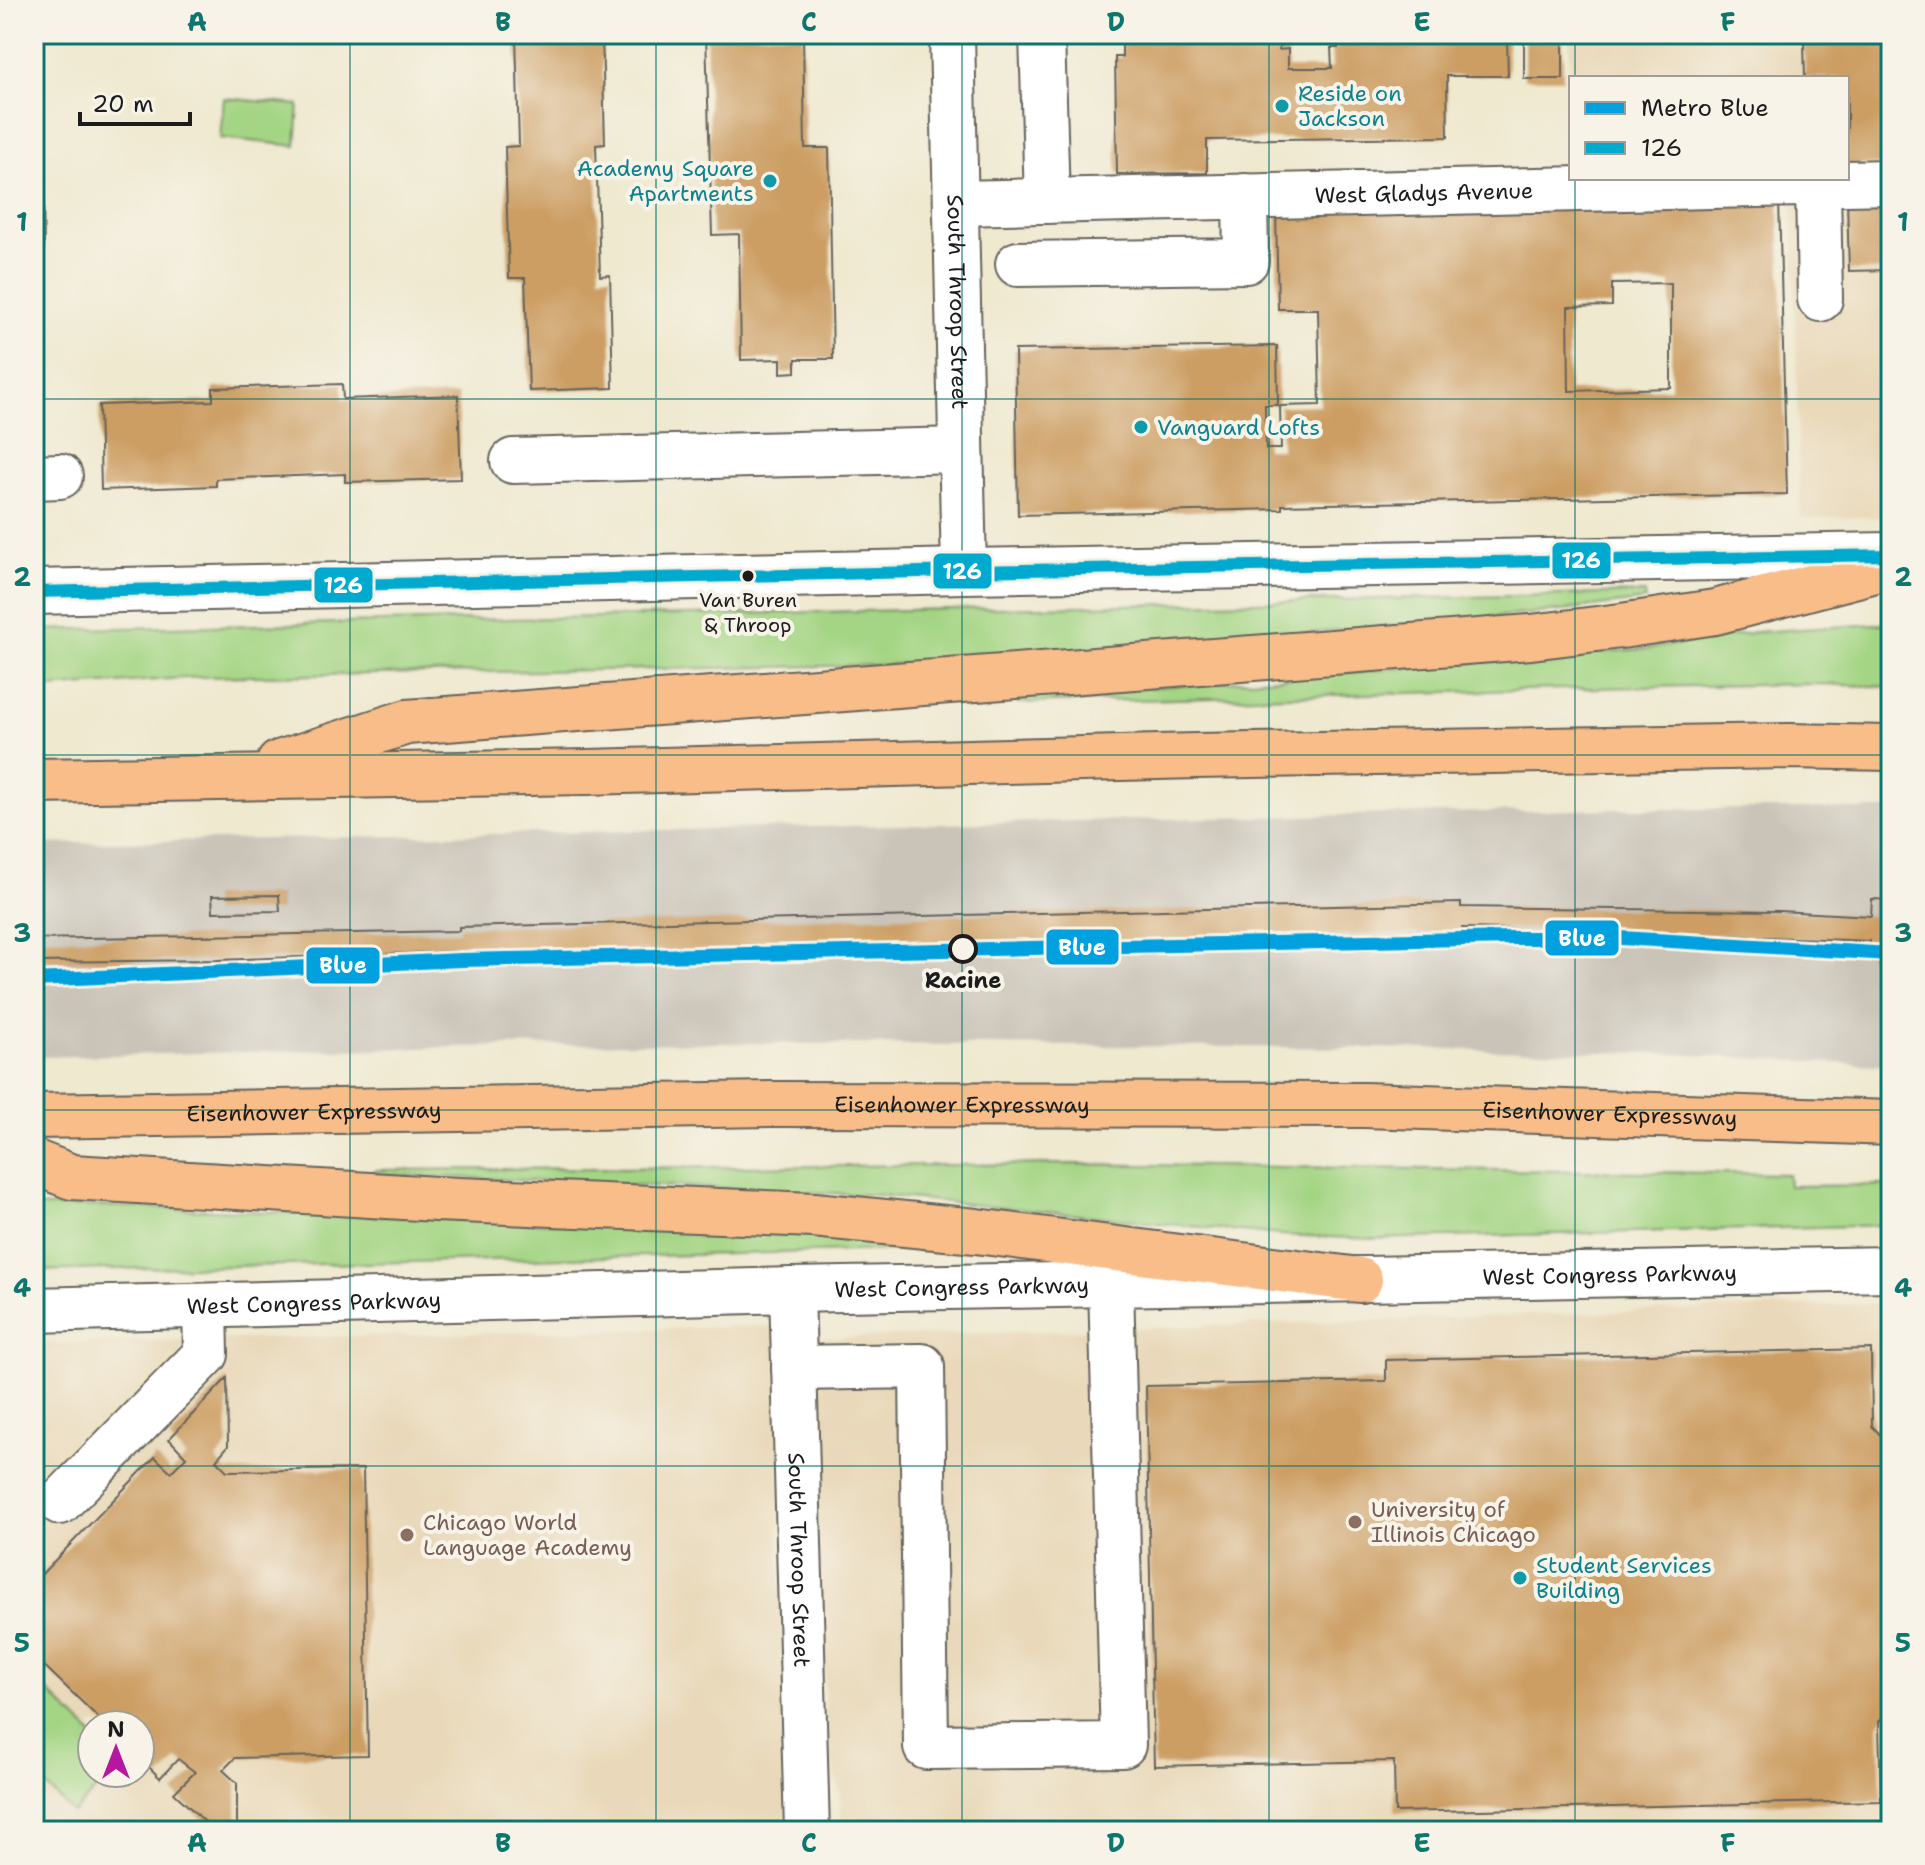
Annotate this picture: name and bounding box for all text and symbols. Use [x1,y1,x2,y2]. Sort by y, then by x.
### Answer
text: A [187,4,207,39]
text: B [495,4,511,39]
text: C [801,4,817,39]
text: D [1107,4,1125,39]
text: E [1413,4,1431,39]
text: F [1720,4,1736,39]
scale bar [80,76,190,126]
legend [1569,76,1849,180]
place label: Reside on Jackson [1298,79,1402,133]
text: 20 m [92,88,154,120]
text: Metro Blue [1641,92,1769,124]
marker: Reside on Jackson [1273,97,1291,115]
text: 126 [1641,132,1682,164]
place label: Academy Square Apartments [577,154,754,208]
marker: Academy Square Apartments [761,172,779,190]
street label: West Gladys Avenue [1314,176,1534,209]
street label: South Throop Street [941,194,975,410]
text: 1 [16,204,28,239]
text: 1 [1897,204,1909,239]
place label: Vanguard Lofts [1157,413,1320,442]
marker: Vanguard Lofts [1132,418,1150,436]
line badge: 126 [1551,541,1612,580]
text: 126 [1561,546,1601,575]
line badge: 126 [932,552,993,590]
text: 126 [942,557,982,586]
text: 2 [13,559,31,594]
text: 2 [1894,559,1912,594]
line badge: 126 [313,566,374,604]
marker: Van Buren & Throop [740,568,756,584]
text: 126 [323,571,363,600]
place label: Van Buren & Throop [699,587,797,638]
text: 3 [13,915,31,950]
text: 3 [1894,915,1912,950]
line badge: Blue [1544,919,1620,957]
text: Blue [1558,924,1606,953]
line badge: Blue [1045,928,1120,966]
text: Blue [1058,933,1106,962]
marker: Racine [949,935,977,963]
line badge: Blue [305,946,381,985]
text: Blue [319,951,367,980]
place label: Racine [925,966,1001,995]
street label: Eisenhower Expressway [834,1090,1090,1119]
street label: Eisenhower Expressway [186,1095,442,1128]
street label: Eisenhower Expressway [1482,1095,1738,1132]
street label: West Congress Parkway [1482,1257,1737,1291]
text: 4 [13,1270,31,1305]
street label: West Congress Parkway [834,1270,1089,1304]
text: 4 [1894,1270,1912,1305]
street label: West Congress Parkway [186,1285,442,1320]
street label: South Throop Street [782,1452,817,1668]
place label: University of Illinois Chicago [1371,1495,1536,1549]
place label: Chicago World Language Academy [423,1508,632,1562]
marker: University of Illinois Chicago [1346,1513,1364,1531]
marker: Chicago World Language Academy [398,1526,416,1544]
place label: Student Services Building [1536,1551,1712,1605]
marker: Student Services Building [1511,1569,1529,1587]
text: 5 [14,1625,30,1660]
text: 5 [1895,1625,1911,1660]
north arrow [76,1709,156,1789]
text: N [107,1715,125,1744]
text: A [187,1825,207,1860]
text: B [495,1825,511,1860]
text: C [801,1825,817,1860]
text: D [1107,1825,1125,1860]
text: E [1413,1825,1431,1860]
text: F [1720,1825,1736,1860]

